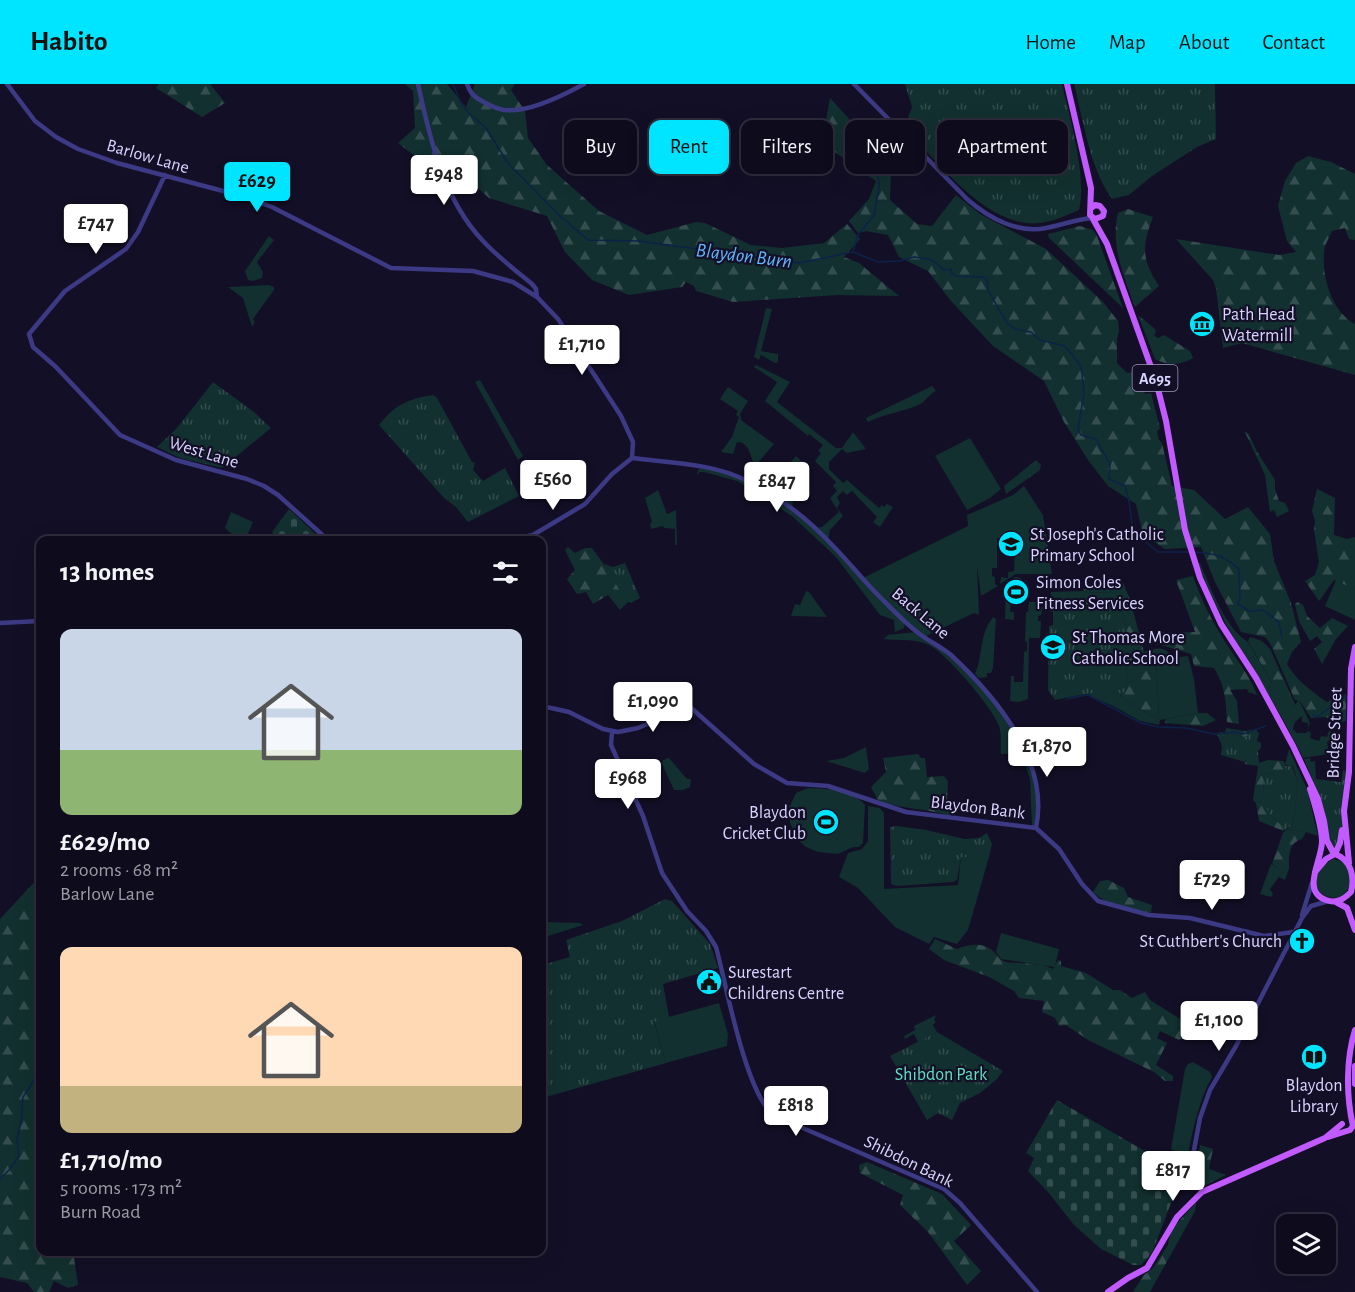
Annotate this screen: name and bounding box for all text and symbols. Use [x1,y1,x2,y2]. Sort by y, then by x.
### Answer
text: Habito [30,28,108,56]
text: Home [1025,32,1076,53]
text: Map [1109,32,1146,53]
text: About [1179,32,1229,53]
text: Contact [1262,32,1325,53]
chip: Buy [564,120,637,174]
chip: Rent [649,120,729,174]
chip: Filters [741,120,833,174]
chip: New [845,120,925,174]
chip: Apartment [937,120,1068,174]
street label: Barlow Lane [104,137,191,177]
pin: £948 [408,155,480,206]
pin: £629 [221,162,293,213]
text: £948 [425,164,463,184]
text: £629 [238,171,276,191]
pin: £747 [60,204,132,255]
text: £747 [78,213,114,233]
water label: Blaydon Burn [695,240,793,272]
place label: Path Head Watermill [1222,306,1295,345]
museum icon: Path Head Watermill [1187,309,1217,339]
pin: £1,710 [533,325,631,376]
text: £1,710 [559,334,605,354]
road number: A695 [1132,365,1178,391]
street label: West Lane [167,434,241,472]
pin: £560 [517,460,589,511]
pin: £847 [741,462,813,513]
text: £560 [534,469,572,489]
text: £847 [758,471,796,491]
place label: St Joseph's Catholic Primary School [1030,526,1164,565]
school or university icon: St Joseph's Catholic Primary School [996,529,1026,559]
icon: filters [489,556,522,589]
text: 13 homes [60,559,154,585]
place label: Simon Coles Fitness Services [1036,574,1144,613]
sports icon: Simon Coles Fitness Services [1001,577,1031,607]
street label: Back Lane [888,585,953,643]
place label: St Thomas More Catholic School [1072,629,1185,668]
school or university icon: St Thomas More Catholic School [1038,632,1068,662]
icon: home [237,668,345,776]
pin: £1,090 [604,682,702,733]
street label: Bridge Street [1324,687,1346,779]
text: £1,090 [627,691,679,711]
pin: £1,870 [998,727,1096,778]
text: £1,870 [1022,736,1072,756]
pin: £968 [592,759,664,810]
text: £968 [609,768,647,788]
street label: Blaydon Bank [930,793,1027,823]
place label: Blaydon Cricket Club [723,804,806,843]
sports icon: Blaydon Cricket Club [811,807,841,837]
text: £629/mo [60,829,150,855]
text: 2 rooms · 68 m² [60,860,178,880]
pin: £729 [1176,860,1248,911]
text: £729 [1194,869,1230,889]
text: Barlow Lane [60,884,154,904]
church icon: St Cuthbert's Church [1287,926,1317,956]
place label: St Cuthbert's Church [1139,933,1282,951]
place label: Surestart Childrens Centre [728,964,844,1003]
public building icon: Surestart Childrens Centre [694,967,724,997]
icon: home [237,986,345,1094]
pin: £1,100 [1170,1001,1268,1052]
text: £1,100 [1195,1010,1243,1030]
library icon: Blaydon Library [1299,1042,1329,1072]
park label: Shibdon Park [895,1066,988,1084]
place label: Blaydon Library [1286,1077,1342,1116]
pin: £818 [760,1086,832,1137]
text: £818 [778,1095,814,1115]
street label: Shibdon Bank [861,1133,957,1192]
text: £1,710/mo [60,1147,162,1173]
pin: £817 [1137,1151,1209,1202]
text: £817 [1156,1160,1190,1180]
text: 5 rooms · 173 m² [60,1178,182,1198]
text: Burn Road [60,1202,141,1222]
map controls [1276,1214,1336,1274]
button: layers [1276,1214,1336,1274]

